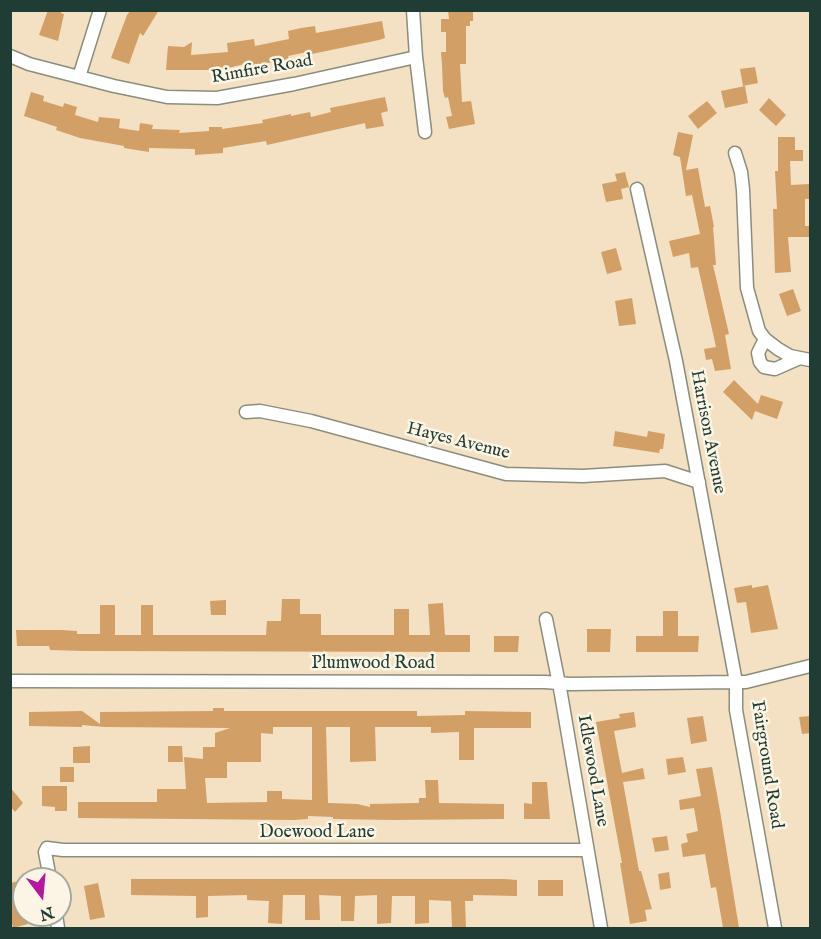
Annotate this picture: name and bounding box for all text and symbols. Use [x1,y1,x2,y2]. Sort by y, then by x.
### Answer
street label: Rimfire Road [210,50,314,90]
street label: Harrison Avenue [684,368,730,496]
street label: Hayes Avenue [404,419,512,465]
street label: Plumwood Road [311,653,435,675]
street label: Fairground Road [745,699,787,831]
street label: Idlewood Lane [572,713,612,829]
street label: Doewood Lane [259,822,375,844]
north arrow [12,867,72,927]
text: N [37,901,56,924]

